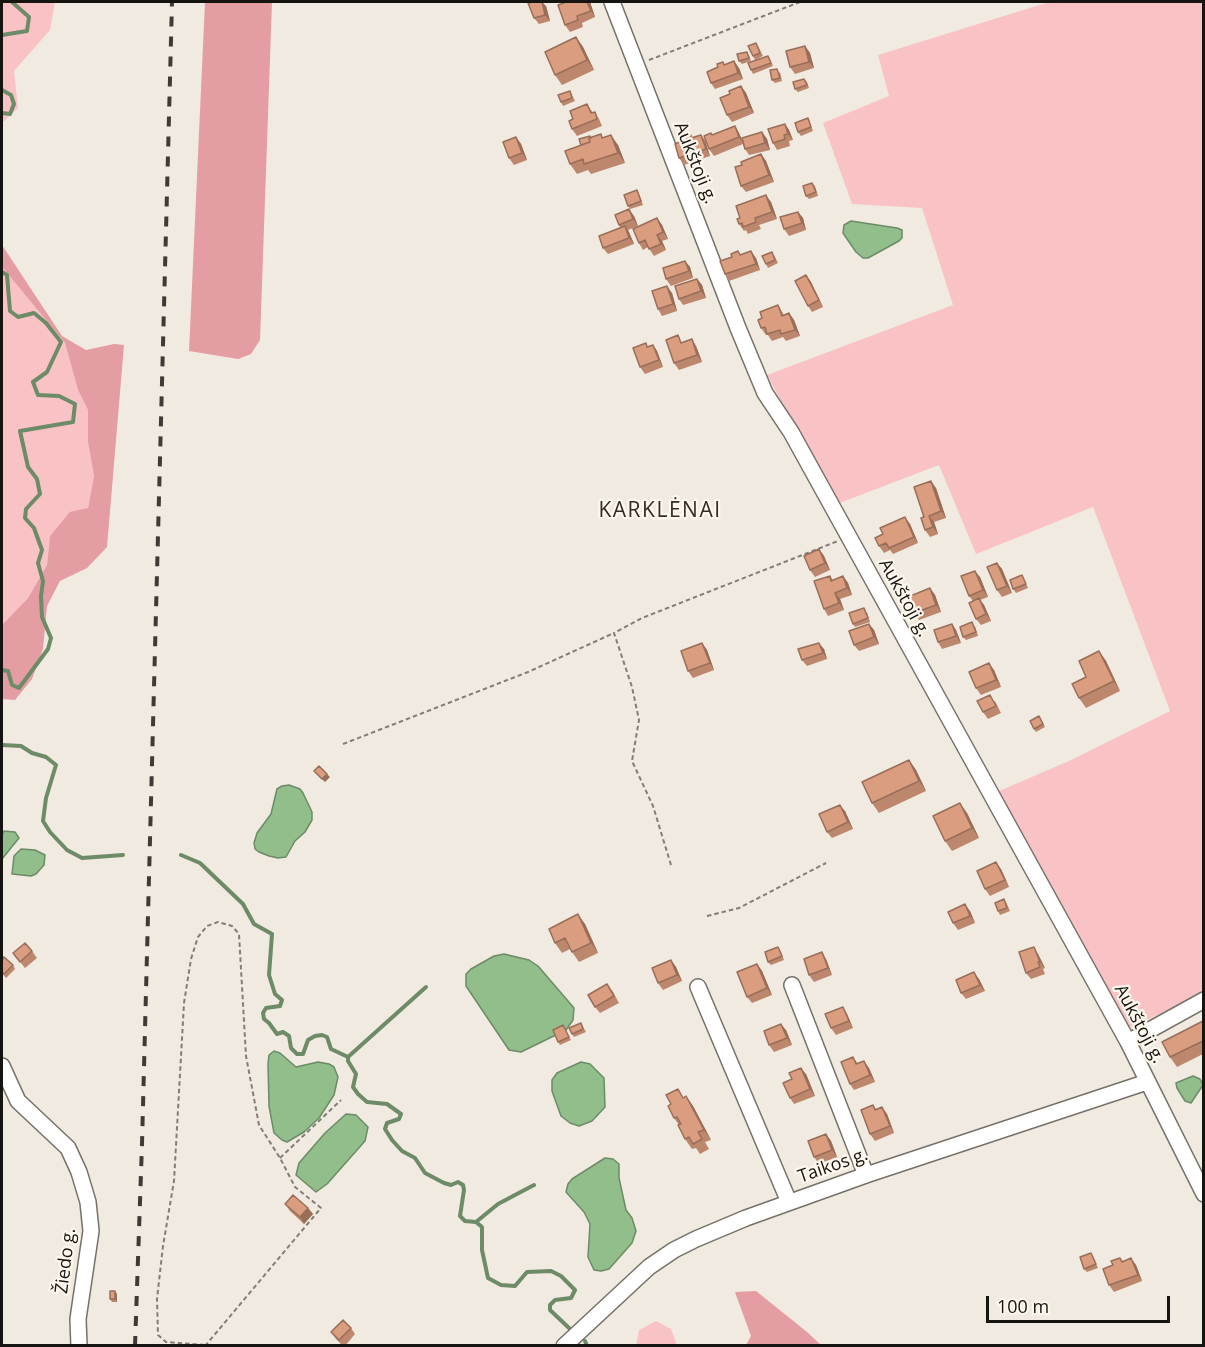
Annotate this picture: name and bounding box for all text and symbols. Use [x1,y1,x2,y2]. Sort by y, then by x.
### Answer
street label: Aukštoji g. [669,119,721,207]
district label: KARKLĖNAI [598,498,722,524]
street label: Aukštoji g. [874,555,934,641]
street label: Aukštoji g. [1109,981,1169,1067]
street label: Taikos g. [795,1144,871,1188]
street label: Žiedo g. [51,1227,81,1295]
scale bar [989,1284,1174,1322]
text: 100 m [997,1294,1049,1318]

